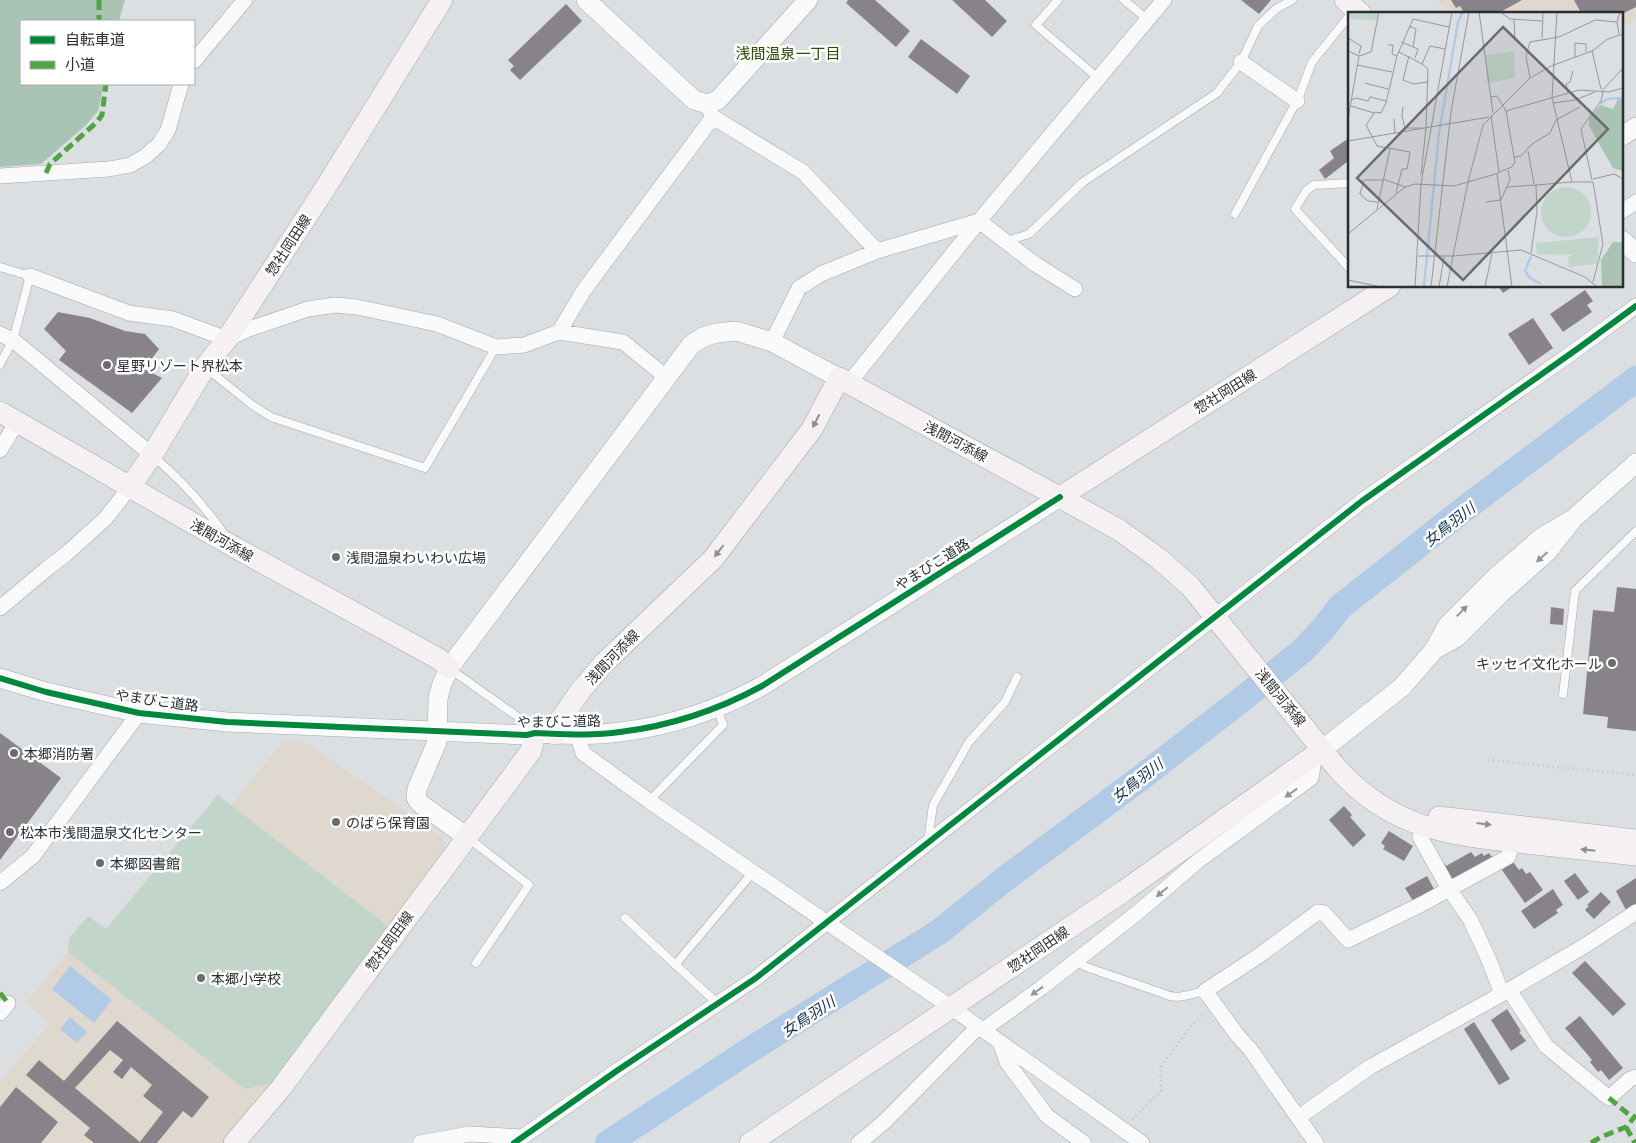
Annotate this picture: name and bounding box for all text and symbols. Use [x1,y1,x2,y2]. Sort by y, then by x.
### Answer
inset map [1348,12,1624,288]
legend [20,20,195,85]
text: 自転車道 [65,29,125,49]
district label: 浅間温泉一丁目 [735,43,841,63]
text: 小道 [65,54,95,74]
street label: 惣社岡田線 [261,210,315,280]
place label: 星野リゾート界松本 [117,356,243,375]
marker: 星野リゾート界松本 [101,359,113,371]
street label: 惣社岡田線 [1190,364,1260,418]
one-way arrow [812,414,820,428]
street label: 浅間河添線 [921,416,991,466]
water label: 女鳥羽川 [1419,496,1480,550]
street label: 浅間河添線 [187,514,257,566]
street label: やまびこ道路 [891,534,973,594]
one-way arrow [714,544,724,558]
place label: 浅間温泉わいわい広場 [346,548,486,567]
marker: 浅間温泉わいわい広場 [330,551,342,563]
one-way arrow [1535,551,1548,562]
one-way arrow [1456,605,1468,617]
street label: 浅間河添線 [581,625,643,689]
place label: キッセイ文化ホール [1476,654,1602,673]
marker: キッセイ文化ホール [1606,657,1618,669]
street label: 浅間河添線 [1252,664,1310,730]
street label: やまびこ道路 [114,685,200,715]
street label: やまびこ道路 [517,711,601,731]
place label: 本郷消防署 [24,744,94,763]
marker: 本郷消防署 [8,747,20,759]
water label: 女鳥羽川 [1107,752,1168,806]
one-way arrow [1284,788,1298,798]
place label: のばら保育園 [346,813,430,832]
marker: のばら保育園 [330,816,342,828]
one-way arrow [1476,820,1492,828]
place label: 松本市浅間温泉文化センター [20,823,202,842]
marker: 松本市浅間温泉文化センター [4,826,16,838]
one-way arrow [1579,846,1595,854]
place label: 本郷図書館 [110,854,180,873]
marker: 本郷図書館 [94,857,106,869]
one-way arrow [1156,886,1168,898]
street label: 惣社岡田線 [361,907,417,975]
street label: 惣社岡田線 [1004,922,1072,976]
place label: 本郷小学校 [211,969,281,988]
marker: 本郷小学校 [195,972,207,984]
one-way arrow [1030,986,1044,996]
water label: 女鳥羽川 [777,990,840,1041]

